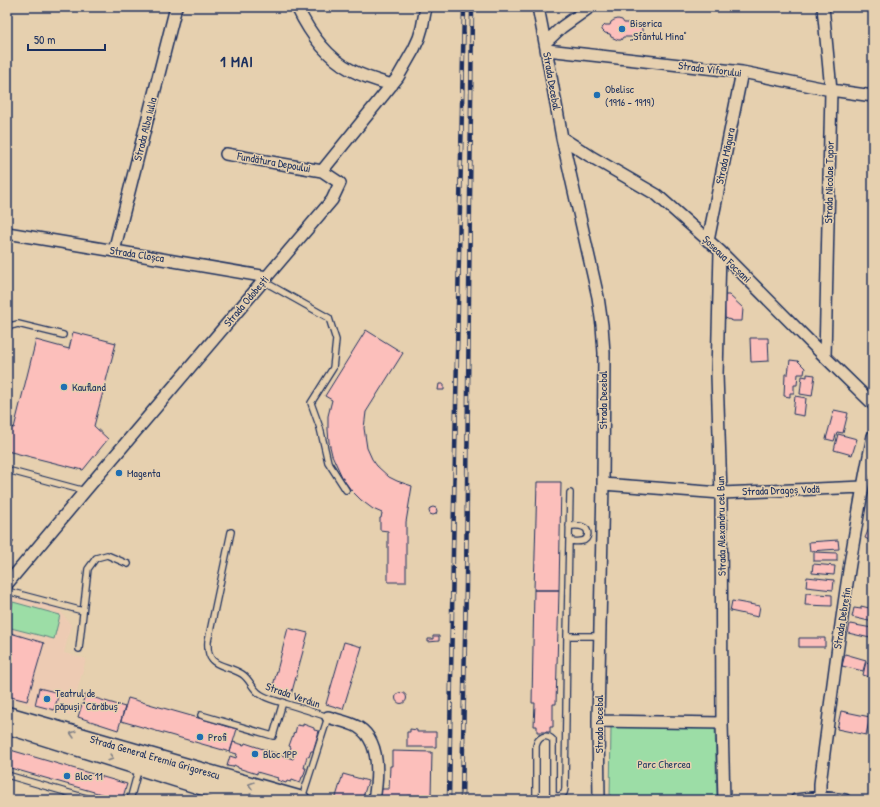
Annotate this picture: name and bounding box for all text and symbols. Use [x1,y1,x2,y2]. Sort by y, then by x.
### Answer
place label: Biserica „Sfântul Mina" [630,16,687,43]
marker: Biserica „Sfântul Mina" [617,24,627,34]
scale bar [28,26,105,52]
text: 50 m [34,31,55,48]
district label: 1 MAI [220,51,254,72]
street label: Strada Decebal [540,51,564,111]
street label: Strada Viforului [677,58,743,80]
place label: Obelisc (1916 - 1919) [605,82,655,109]
marker: Obelisc (1916 - 1919) [592,90,602,100]
street label: Strada Alba Iulia [130,95,160,162]
street label: Strada Măgura [712,126,738,185]
street label: Strada Nicolae Topor [821,140,837,223]
street label: Fundătura Depoului [235,148,312,175]
street label: Șoseaua Focșani [700,232,754,286]
street label: Strada Cloșca [109,243,166,265]
street label: Strada Odobești [220,272,272,330]
street label: Strada Decebal [596,371,610,429]
place label: Kaufland [72,380,106,394]
marker: Kaufland [59,382,69,392]
place label: Magenta [127,466,161,480]
marker: Magenta [114,468,124,478]
street label: Strada Alexandru cel Bun [713,476,729,576]
street label: Strada Dragoș Vodă [742,482,821,498]
street label: Strada Debrețin [830,586,854,650]
street label: Strada Verdun [264,679,322,711]
place label: Teatrul de păpuși "Cărăbuș" [55,686,121,713]
marker: Teatrul de păpuși "Cărăbuș" [42,694,52,704]
street label: Strada Decebal [592,695,606,753]
one-way arrow [69,730,76,739]
place label: Profi [208,730,227,744]
street label: Strada General Eremia Grigorescu [88,732,222,782]
marker: Profi [195,732,205,742]
place label: Bloc 1PP [263,747,297,761]
marker: Bloc 1PP [250,749,260,759]
one-way arrow [107,753,114,762]
park label: Parc Chercea [638,757,691,771]
place label: Bloc 11 [75,769,103,783]
marker: Bloc 11 [62,771,72,781]
one-way arrow [248,781,255,790]

